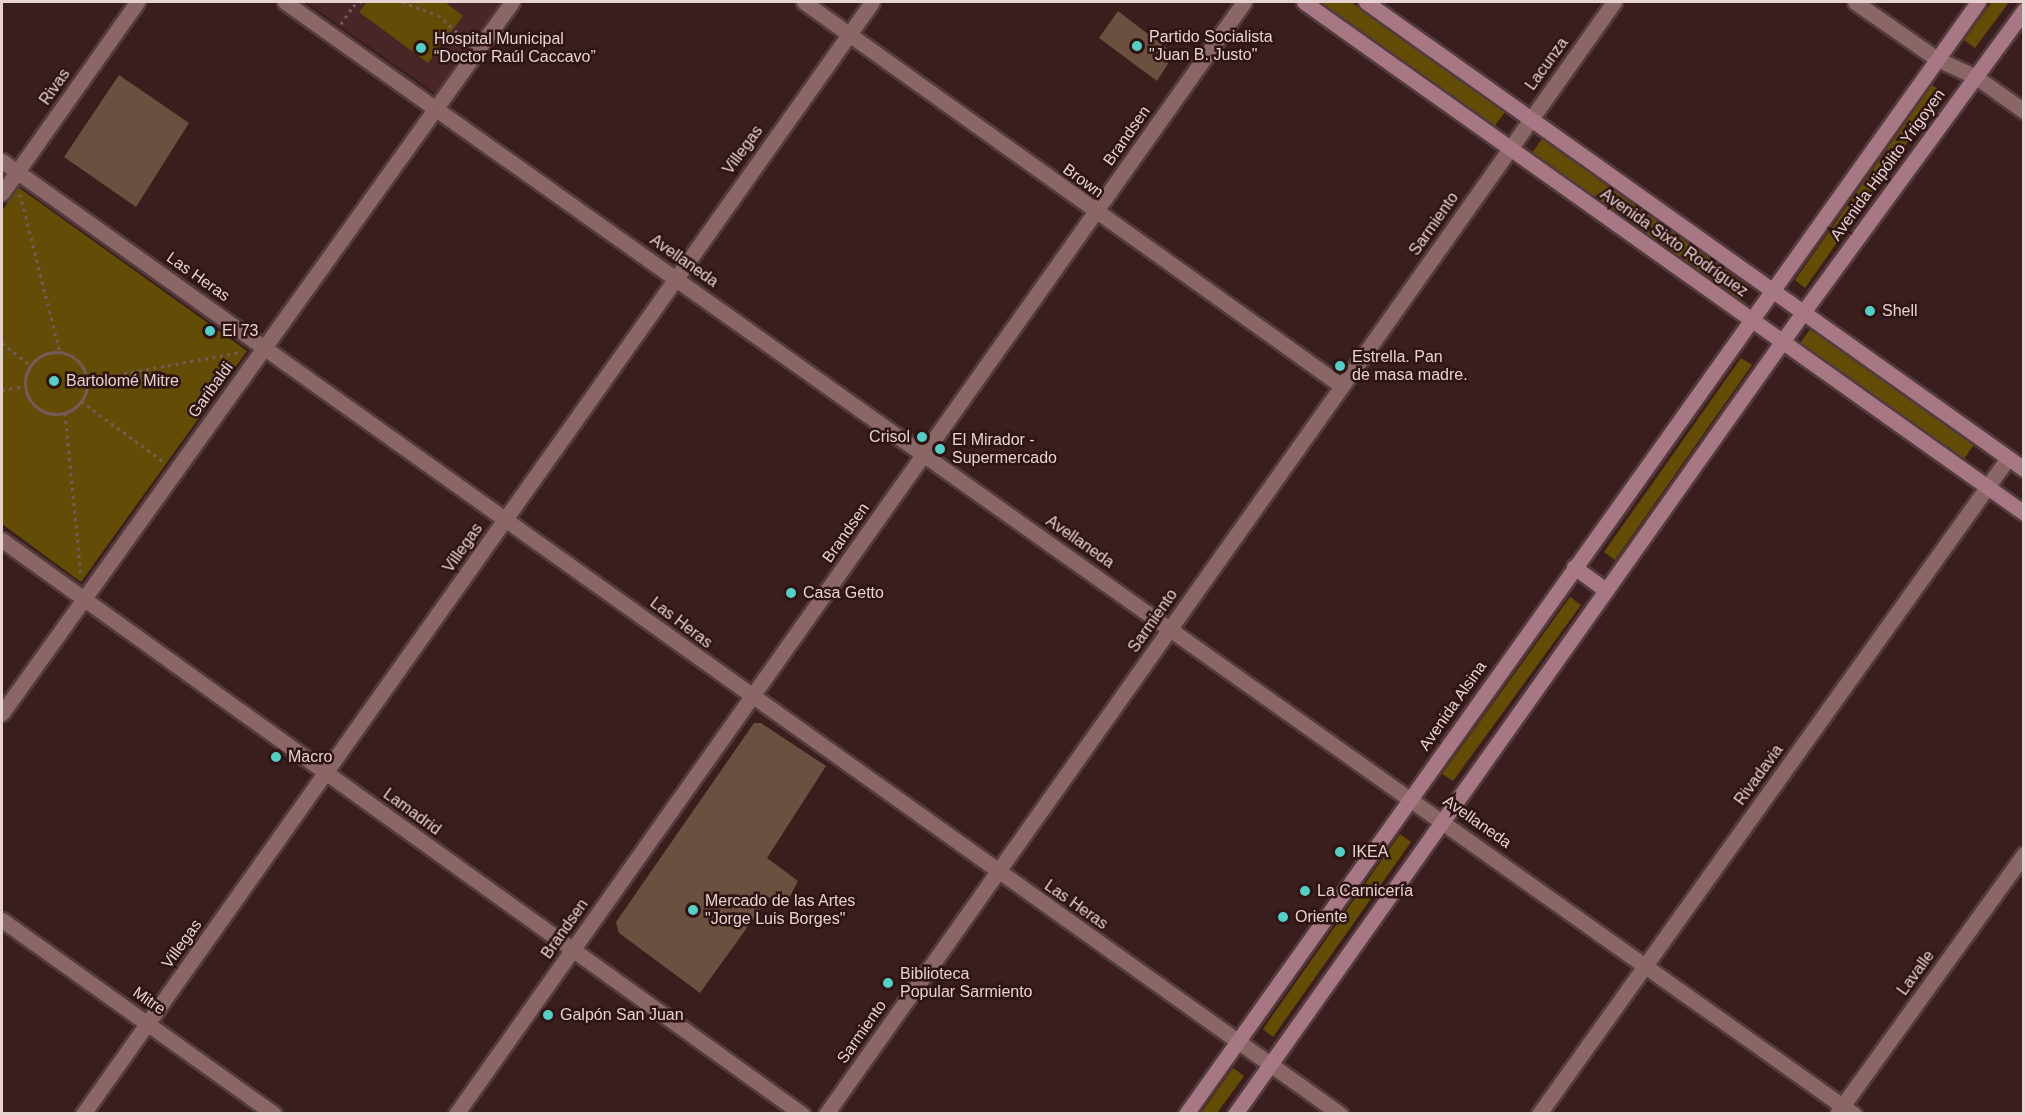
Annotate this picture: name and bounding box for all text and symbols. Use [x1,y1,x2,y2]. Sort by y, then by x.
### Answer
place label: Partido Socialista "Juan B. Justo" [1149,27,1273,65]
place label: Hospital Municipal “Doctor Raúl Caccavo” [434,29,596,67]
street label: Lacunza [1521,34,1573,94]
marker: Hospital Municipal “Doctor Raúl Caccavo” [412,39,430,57]
marker: Partido Socialista "Juan B. Justo" [1130,39,1144,53]
street label: Rivas [36,65,74,109]
street label: Avenida Hipólito Yrigoyen [1826,85,1950,245]
street label: Brandsen [1099,102,1155,170]
street label: Villegas [719,122,767,178]
street label: Brown [1059,160,1107,202]
street label: Avenida Sixto Rodríguez [1596,185,1752,301]
street label: Sarmiento [1405,189,1463,259]
street label: Avellaneda [646,231,722,291]
street label: Las Heras [163,248,233,306]
place label: Shell [1882,301,1918,321]
marker: Shell [1863,304,1877,318]
place label: El 73 [222,321,258,341]
marker: El 73 [203,324,217,338]
place label: Estrella. Pan de masa madre. [1352,347,1468,385]
street label: Garibaldi [184,358,238,422]
marker: Estrella. Pan de masa madre. [1333,359,1347,373]
place label: Bartolomé Mitre [66,371,179,391]
marker: Bartolomé Mitre [47,374,61,388]
place label: Crisol [869,427,910,447]
marker: Crisol [915,430,929,444]
place label: El Mirador - Supermercado [952,430,1057,468]
marker: El Mirador - Supermercado [933,442,947,456]
street label: Brandsen [818,499,874,567]
street label: Avellaneda [1042,512,1118,572]
street label: Villegas [439,520,487,576]
place label: Casa Getto [803,583,884,603]
marker: Casa Getto [784,586,798,600]
street label: Sarmiento [1124,586,1182,656]
street label: Las Heras [646,593,716,653]
street label: Avenida Alsina [1415,657,1491,755]
street label: Rivadavia [1731,741,1787,809]
place label: Macro [288,747,332,767]
marker: Macro [269,750,283,764]
street label: Lamadrid [379,785,445,839]
street label: Avellaneda [1439,792,1515,852]
place label: IKEA [1352,842,1388,862]
marker: IKEA [1333,845,1347,859]
street label: Las Heras [1041,876,1111,934]
place label: La Carnicería [1317,881,1413,901]
marker: La Carnicería [1298,884,1312,898]
place label: Mercado de las Artes "Jorge Luis Borges" [705,891,856,929]
street label: Brandsen [537,895,593,963]
marker: Mercado de las Artes "Jorge Luis Borges" [686,903,700,917]
place label: Oriente [1295,907,1347,927]
marker: Oriente [1276,910,1290,924]
street label: Villegas [158,916,206,972]
street label: Lavalle [1893,947,1939,999]
place label: Biblioteca Popular Sarmiento [900,964,1033,1002]
marker: Biblioteca Popular Sarmiento [881,976,895,990]
street label: Mitre [129,983,169,1019]
street label: Sarmiento [833,997,891,1067]
place label: Galpón San Juan [560,1005,684,1025]
marker: Galpón San Juan [541,1008,555,1022]

